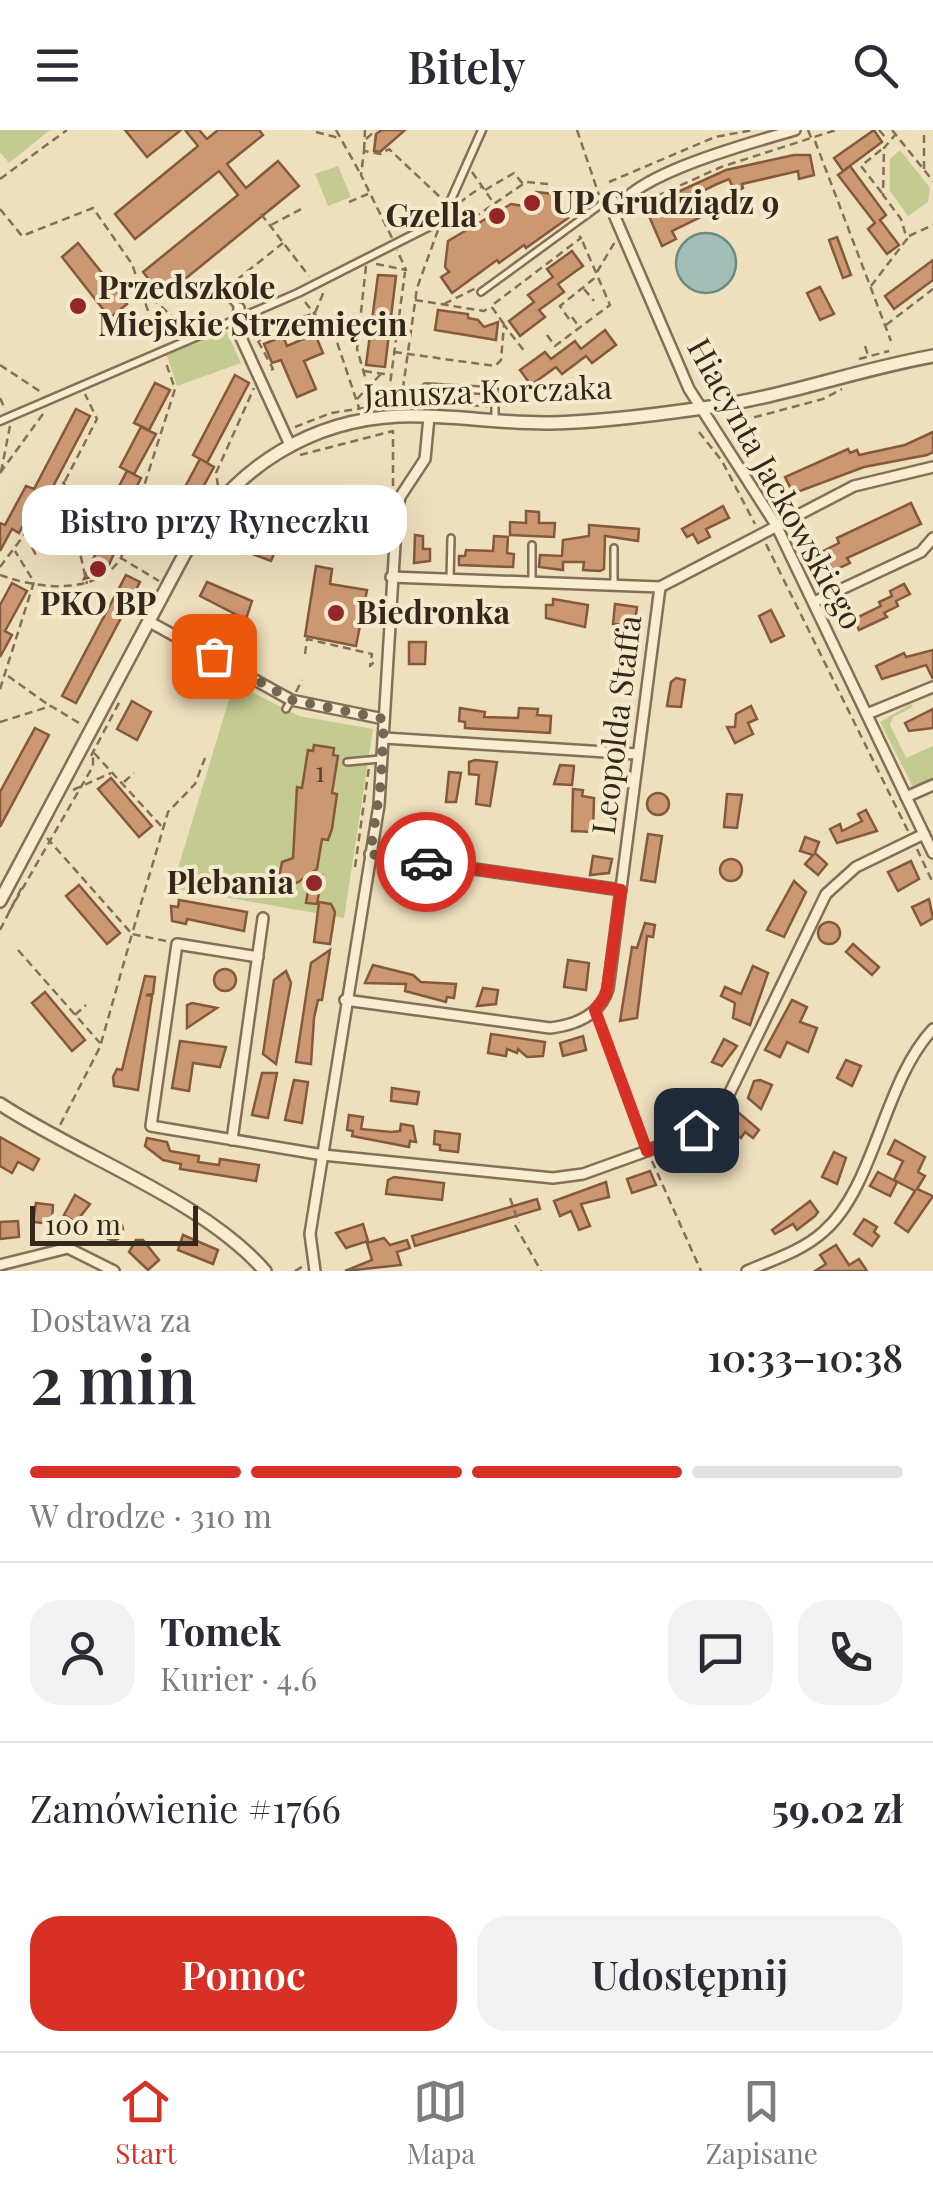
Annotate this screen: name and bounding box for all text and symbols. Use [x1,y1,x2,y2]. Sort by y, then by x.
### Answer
text: Bitely [407,35,526,95]
icon: menu [30,38,85,93]
icon: search [848,38,903,93]
place label: UP Grudziądz 9 [552,179,779,222]
place label: Gzella [386,192,477,235]
marker: UP Grudziądz 9 [521,192,543,214]
marker: Gzella [486,205,508,227]
place label: Przedszkole Miejskie Strzemięcin [98,264,408,344]
marker: Przedszkole Miejskie Strzemięcin [67,295,89,317]
street label: Hiacynta Jackowskiego [679,330,875,636]
street label: Janusza Korczaka [362,364,613,415]
callout: Bistro przy Ryneczku [21,486,406,556]
text: Bistro przy Ryneczku [59,498,370,541]
marker: PKO BP [87,558,109,580]
place label: PKO BP [40,580,156,623]
place label: Biedronka [356,589,511,632]
marker: Biedronka [325,602,347,624]
street label: Leopolda Staffa [580,613,649,837]
pin [172,614,257,699]
icon: bag [187,629,242,684]
house number: 1 [315,752,325,789]
courier [376,812,476,912]
icon: car [399,835,454,890]
place label: Plebania [166,859,294,902]
marker: Plebania [303,872,325,894]
pin [654,1088,739,1173]
icon: home [669,1103,724,1158]
scale bar [30,1201,198,1246]
text: 100 m [45,1205,121,1242]
text: Dostawa za [30,1297,191,1340]
text: 10:33–10:38 [708,1331,903,1382]
text: 2 min [30,1334,196,1420]
text: W drodze · 310 m [30,1493,272,1536]
button: person [30,1600,135,1705]
button: chat [668,1600,773,1705]
button: phone [798,1600,903,1705]
text: Tomek [160,1605,281,1656]
text: Kurier · 4.6 [160,1656,317,1699]
text: Zamówienie #1766 [30,1782,341,1833]
text: 59.02 zł [772,1782,903,1833]
button: Pomoc [30,1916,457,2031]
button: Udostępnij [477,1916,903,2031]
tab: Start [115,2074,176,2171]
tab: Mapa [407,2074,475,2171]
tab: Zapisane [705,2074,818,2171]

